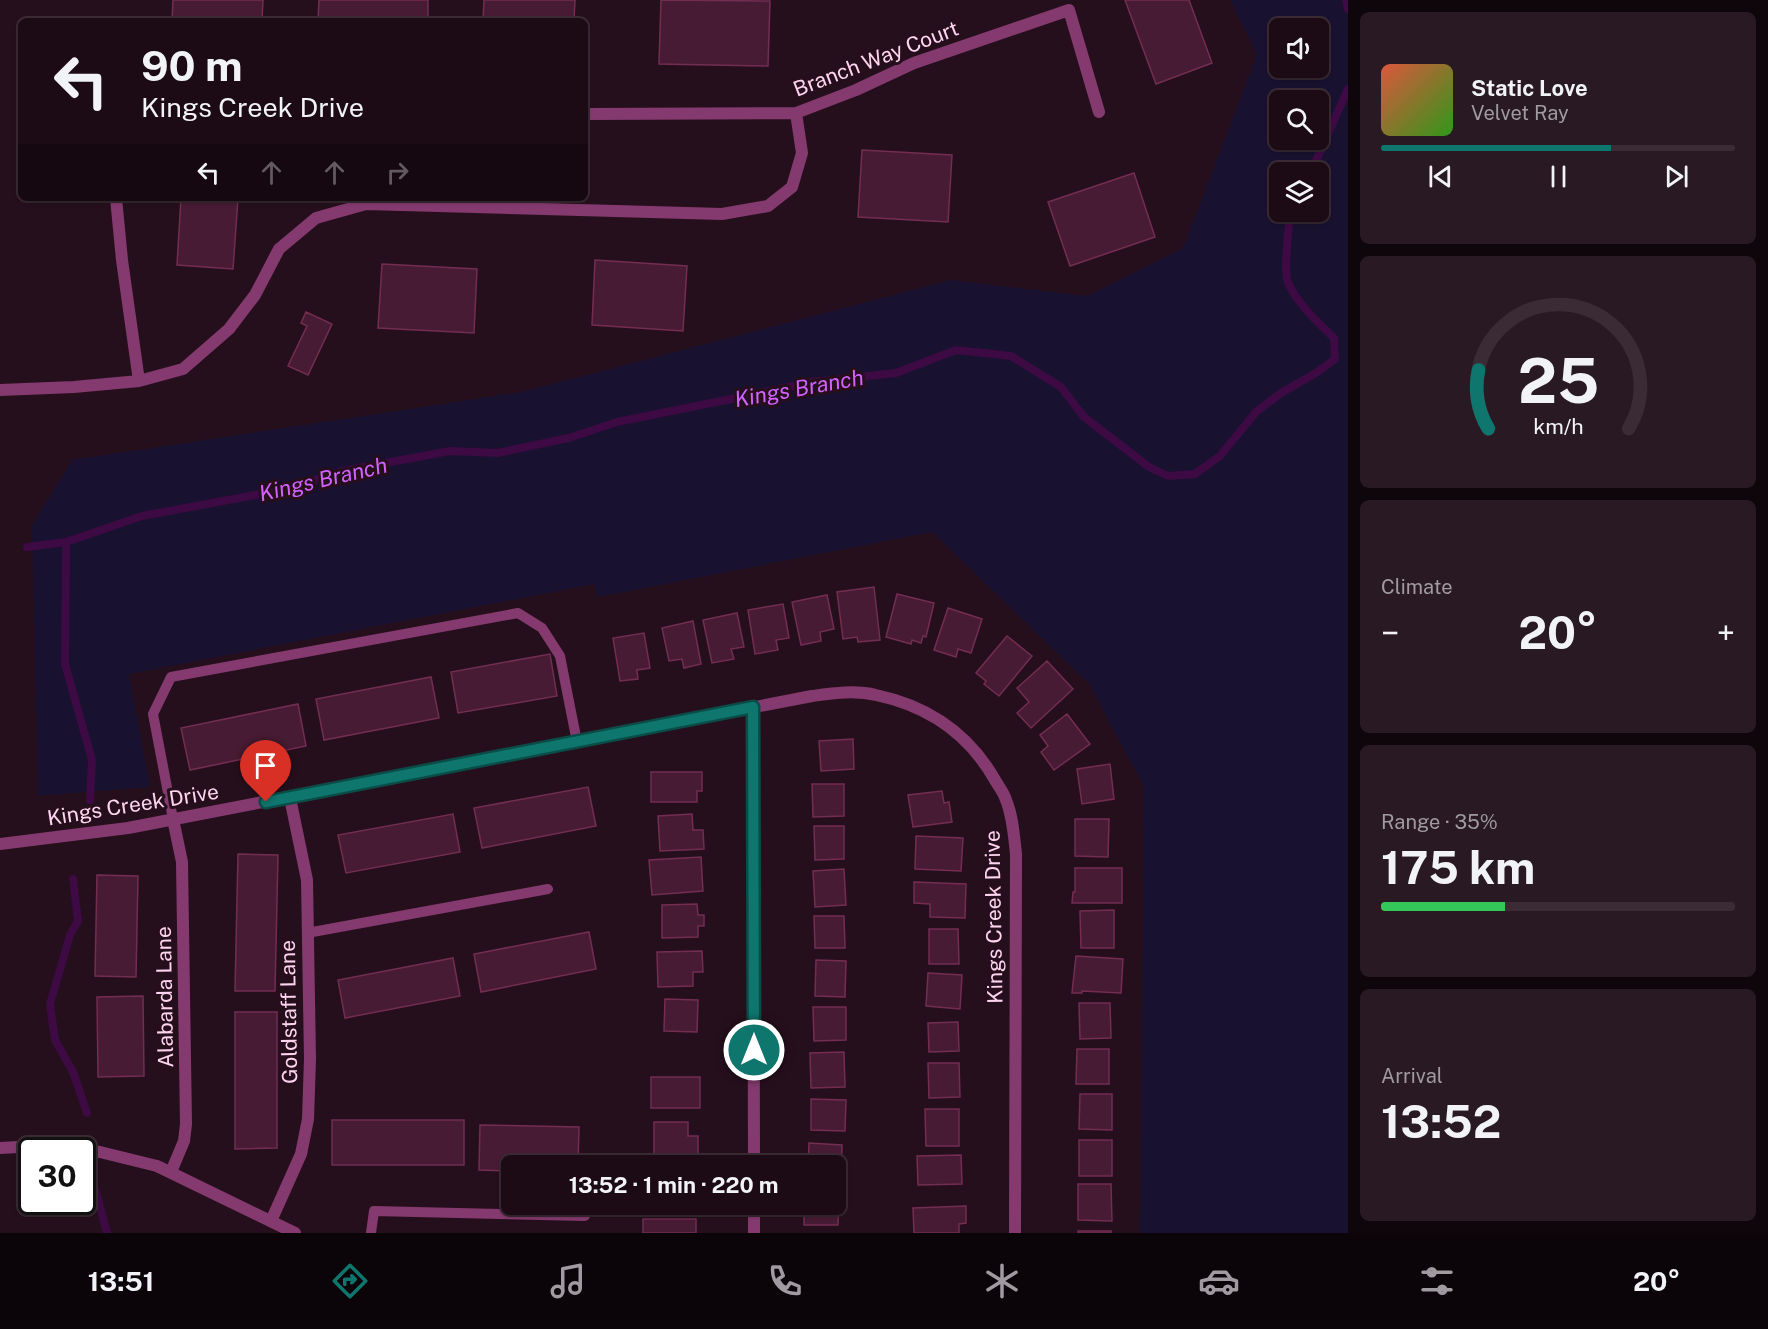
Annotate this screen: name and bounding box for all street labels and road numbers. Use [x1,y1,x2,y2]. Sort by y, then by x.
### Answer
street label: Branch Way Court [790,16,962,102]
street label: Kings Creek Drive [45,779,221,830]
street label: Kings Creek Drive [979,830,1008,1004]
street label: Alabarda Lane [151,926,178,1068]
street label: Goldstaff Lane [275,940,302,1084]

